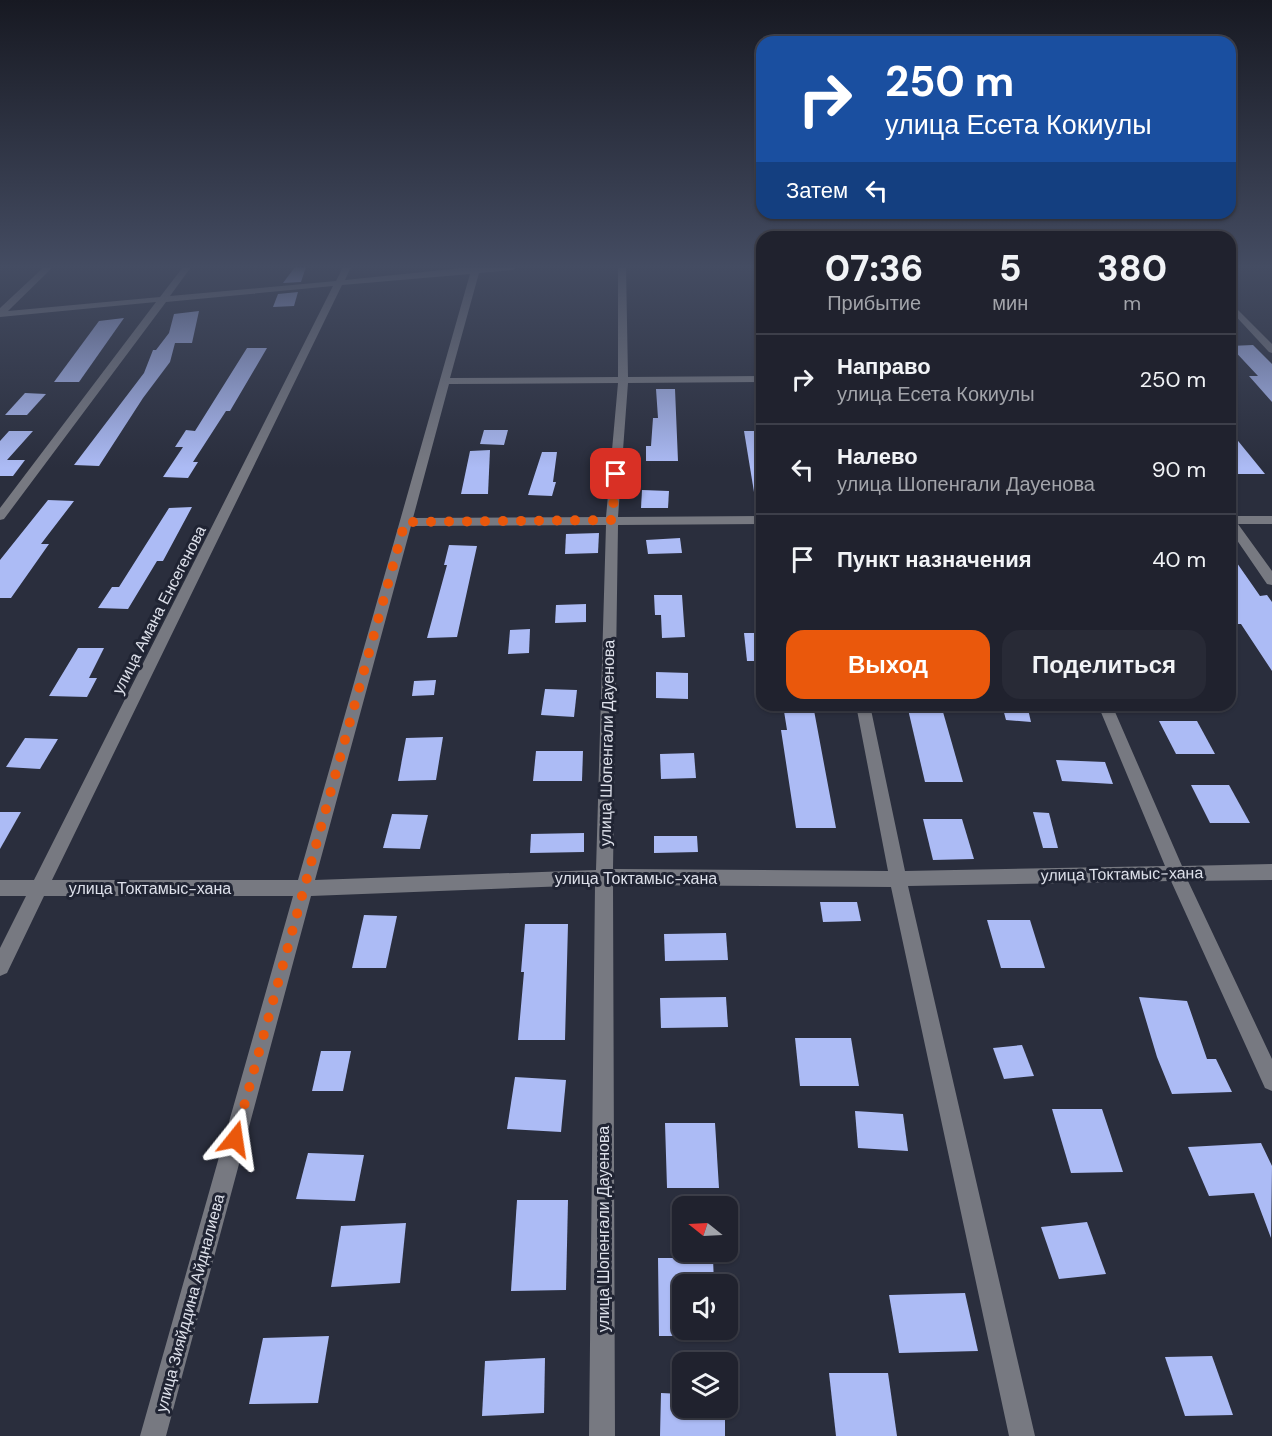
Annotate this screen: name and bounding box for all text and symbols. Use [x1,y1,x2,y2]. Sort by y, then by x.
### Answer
text: 250 m [885,54,1014,109]
icon: right [786,60,864,138]
text: улица Есета Кокиулы [885,107,1152,142]
icon: left [860,174,893,207]
text: Затем [786,176,848,205]
text: 07:36 [825,245,923,292]
text: 5 [999,245,1021,292]
text: 380 [1097,245,1167,292]
text: Прибытие [827,290,921,316]
text: мин [992,290,1028,316]
text: m [1123,290,1141,316]
text: Направо [837,352,931,381]
icon: right [786,363,819,396]
text: 250 m [1139,365,1206,394]
text: улица Есета Кокиулы [837,381,1035,407]
text: Налево [837,442,918,471]
pin [590,448,641,499]
icon: left [786,453,819,486]
text: 90 m [1152,455,1206,484]
icon: arrive [599,457,632,490]
text: улица Шопенгали Дауенова [837,471,1095,497]
street label: улица Амана Енсегенова [107,522,211,698]
icon: arrive [786,543,819,576]
text: Пункт назначения [837,545,1032,574]
text: 40 m [1152,545,1206,574]
button: Выход [786,630,990,699]
button: Поделиться [1002,630,1206,699]
street label: улица Шопенгали Дауенова [595,640,619,846]
street label: улица Токтамыс-хана [1041,862,1204,886]
street label: улица Токтамыс-хана [555,868,717,889]
street label: улица Токтамыс-хана [69,878,231,899]
position arrow [203,1107,267,1171]
street label: улица Шопенгали Дауенова [593,1126,614,1332]
street label: улица Зияйддина Айдналиева [151,1191,229,1414]
north arrow [672,1196,738,1262]
map controls [672,1196,738,1418]
button: sound [672,1274,738,1340]
button: layers [672,1352,738,1418]

